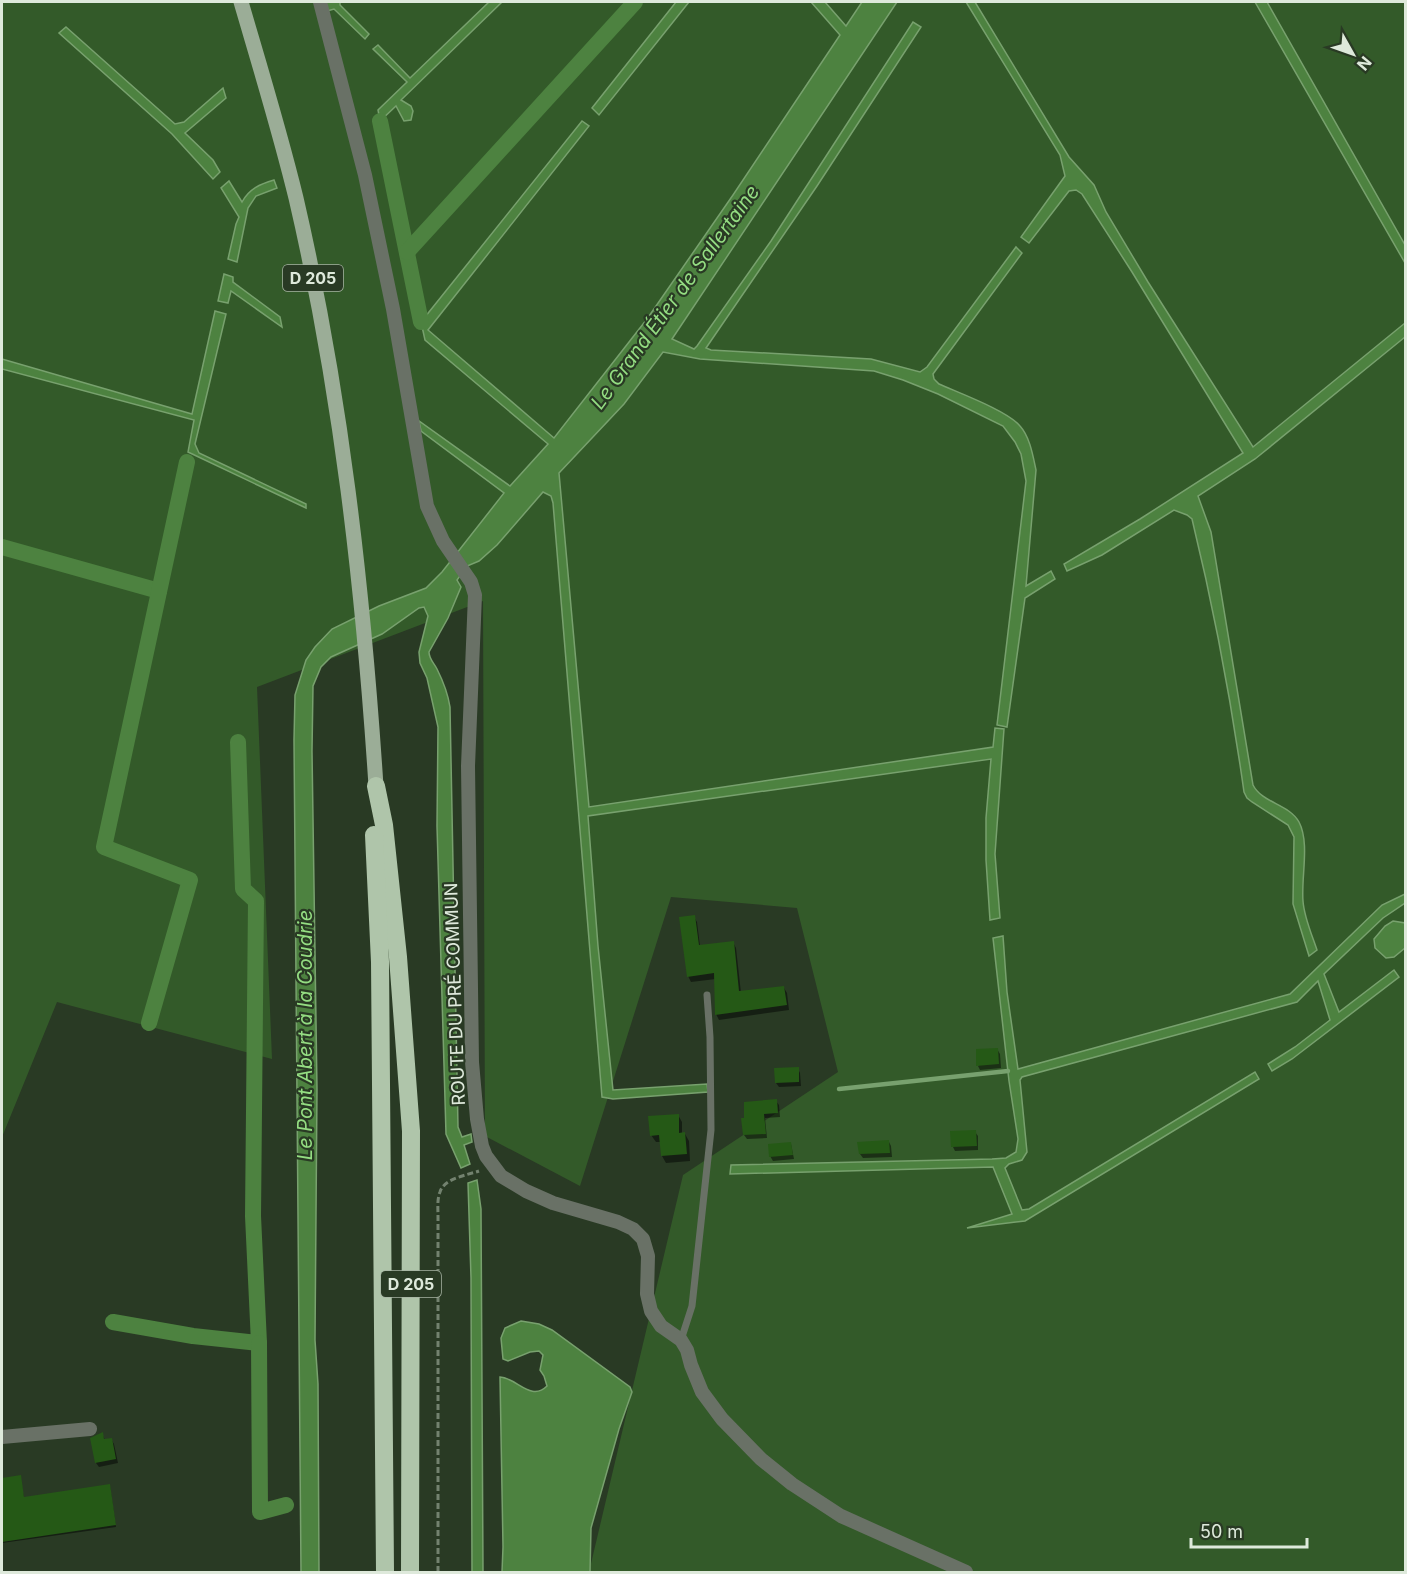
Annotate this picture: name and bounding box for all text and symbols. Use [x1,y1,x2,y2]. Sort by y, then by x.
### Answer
north arrow [1323,24,1383,84]
text: N [1353,53,1376,75]
water label: Le Grand Étier de Sallertaine [586,180,764,414]
road number: D 205 [283,265,343,291]
street label: ROUTE DU PRÉ COMMUN [439,882,469,1106]
water label: Le Pont Abert à la Coudrie [293,910,317,1160]
road number: D 205 [381,1271,441,1297]
scale bar [1191,1511,1306,1549]
text: 50 m [1200,1521,1243,1542]

